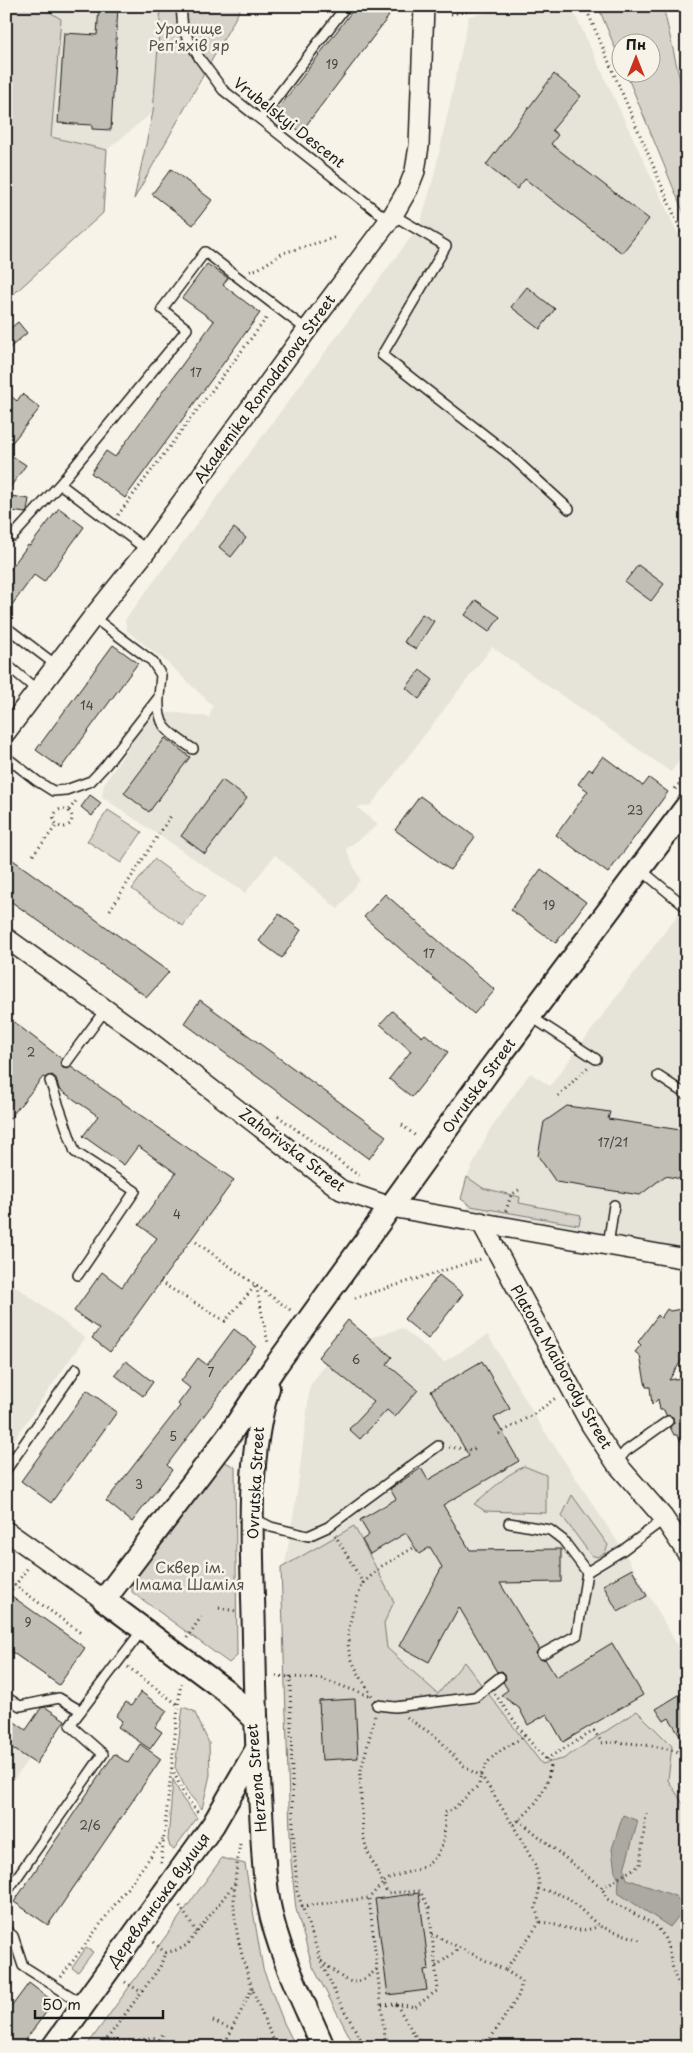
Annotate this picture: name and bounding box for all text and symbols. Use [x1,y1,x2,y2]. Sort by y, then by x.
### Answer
park label: Урочище Реп'яхів яр [149,16,229,56]
north arrow [610,32,660,82]
text: Пн [626,34,646,55]
house number: 19 [326,55,338,73]
street label: Vrubelskyi Descent [229,71,351,173]
street label: Akademika Romodanova Street [187,289,340,487]
house number: 17 [190,363,202,381]
house number: 14 [80,696,94,714]
house number: 23 [627,801,643,819]
house number: 19 [543,896,555,914]
house number: 17 [423,944,435,962]
street label: Ovrutska Street [435,1033,520,1137]
house number: 2 [27,1043,35,1061]
street label: Zahorivska Street [235,1101,351,1197]
house number: 17/21 [598,1133,628,1151]
house number: 4 [173,1205,181,1223]
street label: Platona Maiborody Street [506,1280,619,1453]
house number: 6 [352,1350,360,1368]
house number: 7 [208,1363,215,1381]
street label: Ovrutska Street [240,1426,269,1540]
house number: 5 [169,1427,177,1445]
house number: 3 [135,1475,143,1493]
park label: Сквер ім. Імама Шаміля [135,1555,245,1595]
house number: 9 [24,1613,32,1631]
street label: Herzena Street [239,1723,272,1833]
house number: 2/6 [79,1816,101,1834]
street label: Деревлянська вулиця [100,1827,215,1972]
scale bar [35,1988,162,2020]
text: 50 m [42,1992,81,2015]

